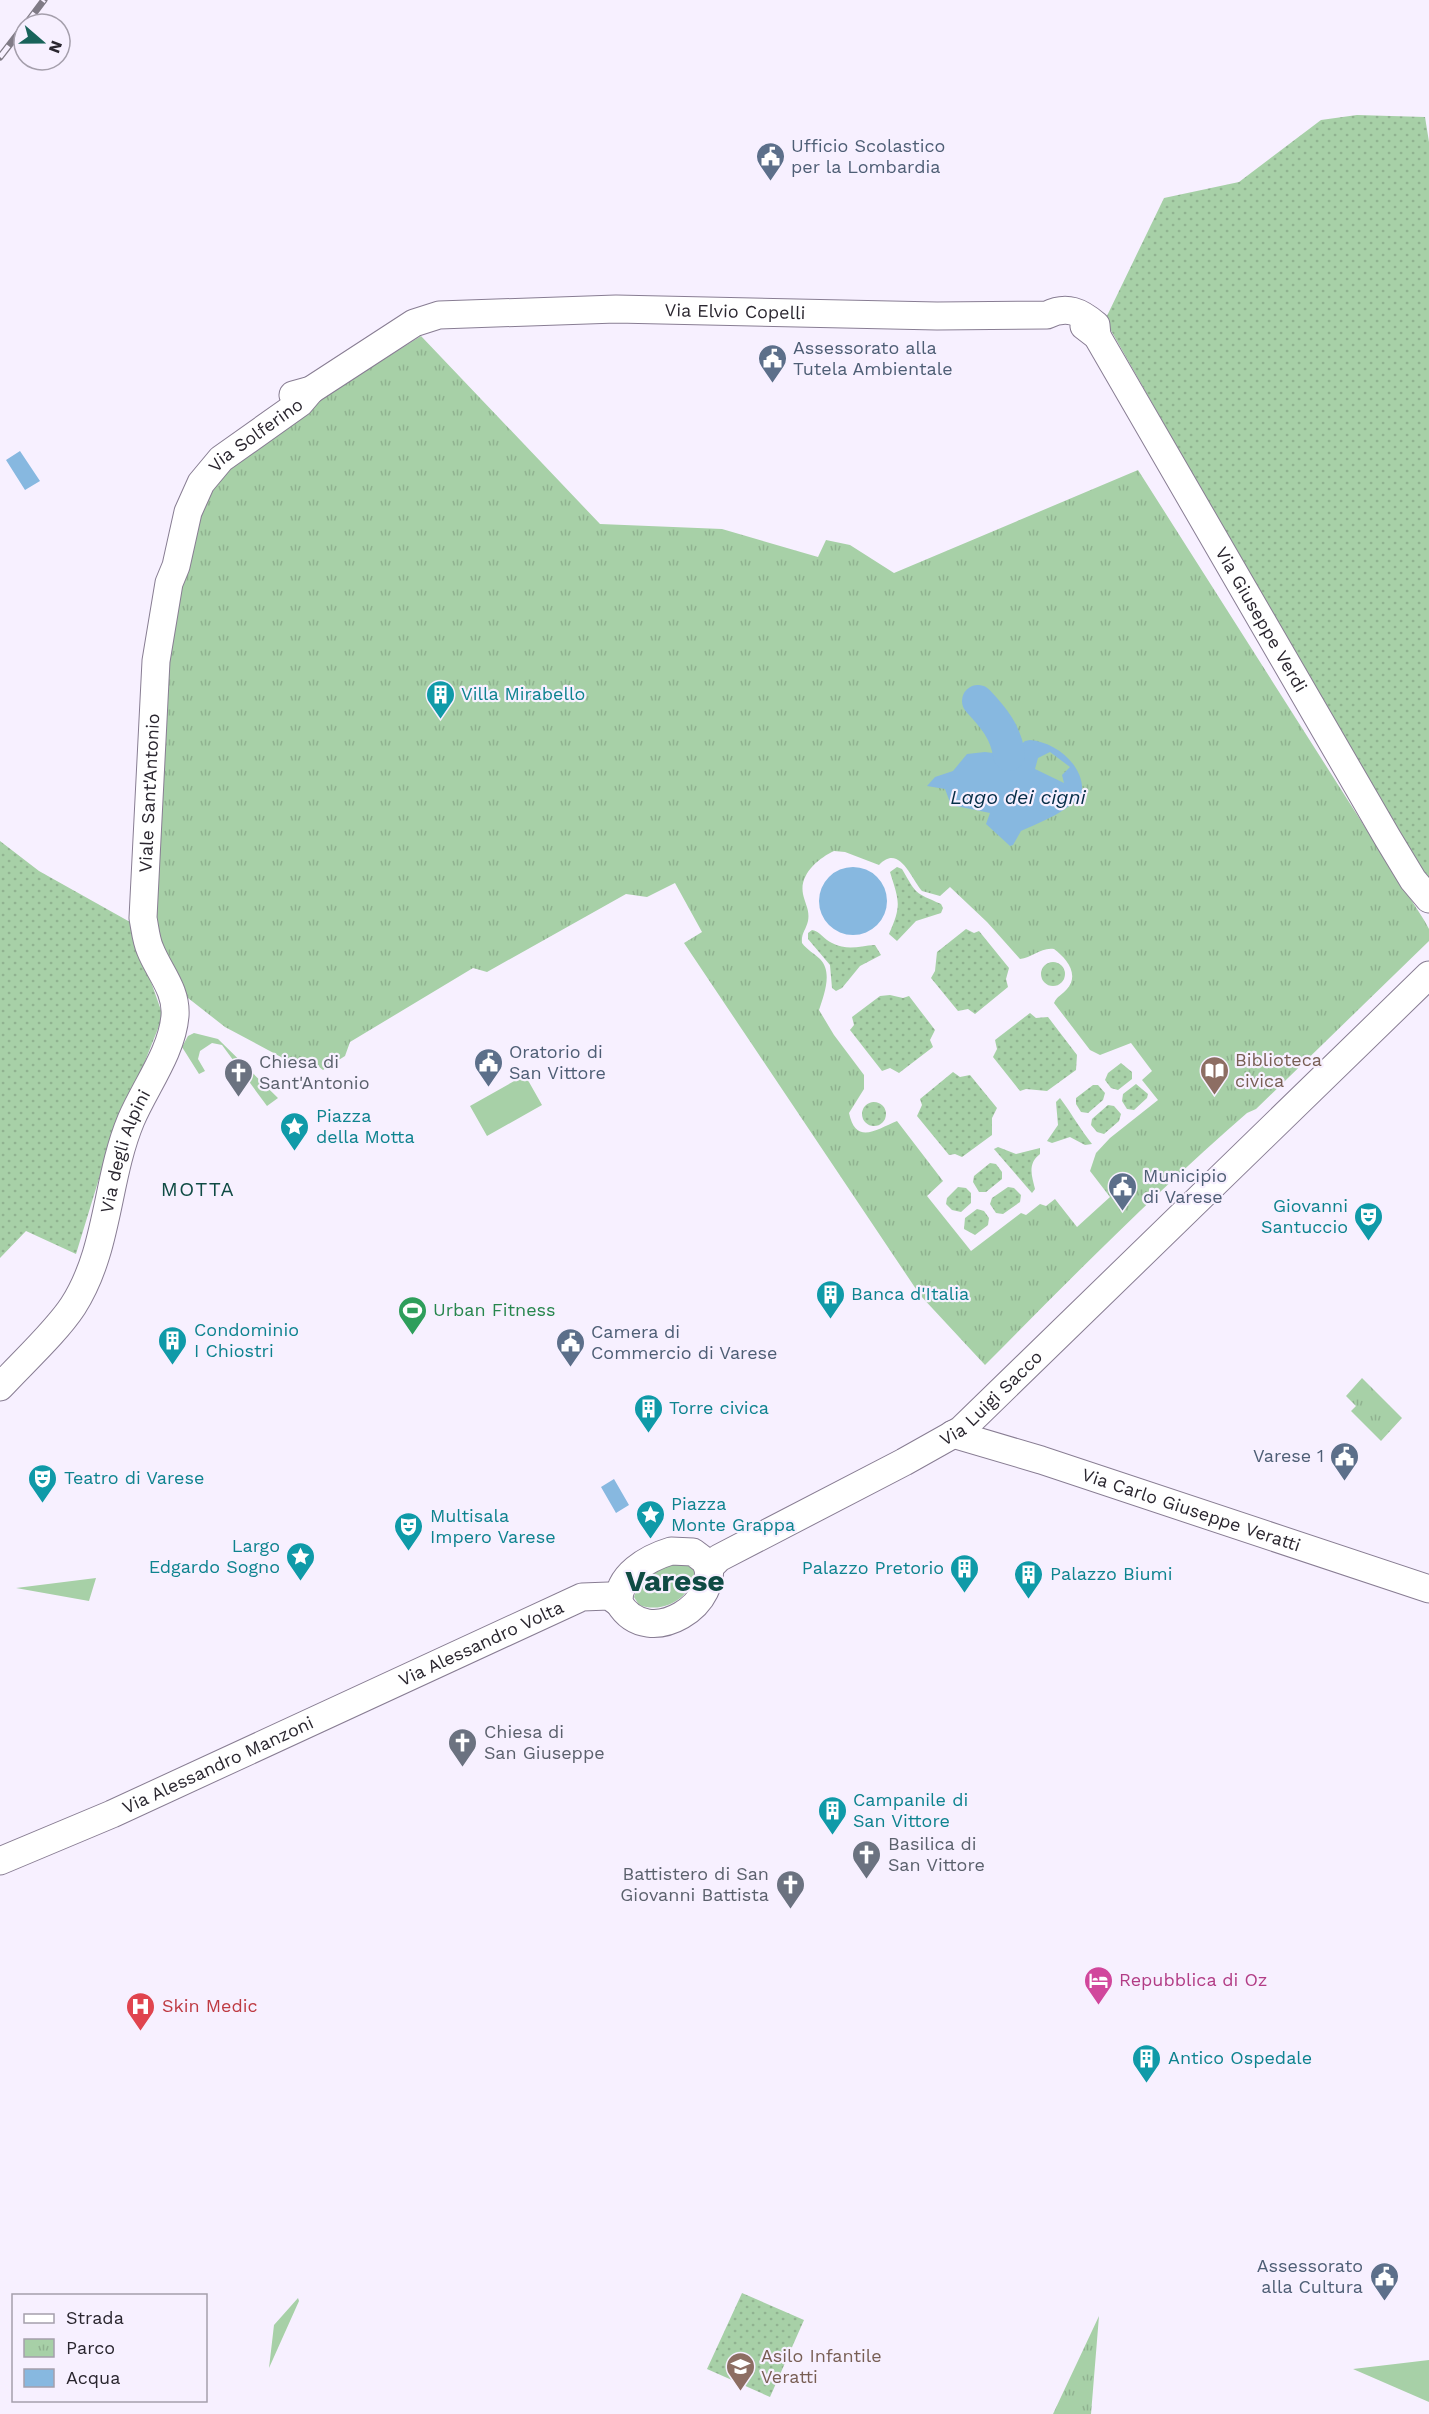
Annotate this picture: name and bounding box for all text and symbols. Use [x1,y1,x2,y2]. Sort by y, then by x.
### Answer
north arrow [12,12,72,72]
text: N [45,38,67,56]
place label: Ufficio Scolastico per la Lombardia [791,135,945,177]
public building icon: Ufficio Scolastico per la Lombardia [754,140,786,182]
street label: Via Elvio Copelli [664,299,806,323]
place label: Assessorato alla Tutela Ambientale [793,337,953,379]
public building icon: Assessorato alla Tutela Ambientale [756,342,788,384]
street label: Via Solferino [204,393,307,476]
street label: Via Giuseppe Verdi [1211,543,1312,696]
building icon: Villa Mirabello [424,678,456,720]
place label: Villa Mirabello [461,683,585,704]
street label: Viale Sant'Antonio [134,713,163,873]
water label: Lago dei cigni [950,785,1087,809]
place label: Oratorio di San Vittore [509,1041,606,1083]
public building icon: Oratorio di San Vittore [472,1046,504,1088]
place label: Biblioteca civica [1235,1049,1322,1091]
place label: Chiesa di Sant'Antonio [259,1051,369,1093]
library icon: Biblioteca civica [1198,1054,1230,1096]
church icon: Chiesa di Sant'Antonio [222,1056,254,1098]
street label: Via degli Alpini [96,1086,154,1215]
place label: Piazza della Motta [316,1105,415,1147]
place icon: Piazza della Motta [279,1110,311,1152]
place label: Municipio di Varese [1143,1165,1227,1207]
public building icon: Municipio di Varese [1106,1170,1138,1212]
district label: MOTTA [161,1177,235,1201]
place label: Giovanni Santuccio [1261,1195,1348,1237]
theatre icon: Giovanni Santuccio [1353,1200,1385,1242]
building icon: Banca d'Italia [814,1278,846,1320]
place label: Banca d'Italia [851,1283,969,1304]
sports icon: Urban Fitness [396,1294,428,1336]
place label: Urban Fitness [433,1299,556,1320]
place label: Condominio I Chiostri [194,1319,299,1361]
place label: Camera di Commercio di Varese [591,1321,777,1363]
building icon: Condominio I Chiostri [157,1324,189,1366]
public building icon: Camera di Commercio di Varese [554,1326,586,1368]
street label: Via Luigi Sacco [936,1346,1046,1450]
building icon: Torre civica [632,1392,664,1434]
place label: Torre civica [669,1397,769,1418]
public building icon: Varese 1 [1329,1440,1361,1482]
place label: Varese 1 [1253,1445,1324,1466]
theatre icon: Teatro di Varese [27,1462,59,1504]
street label: Via Carlo Giuseppe Veratti [1079,1463,1303,1556]
place label: Teatro di Varese [64,1467,204,1488]
place label: Piazza Monte Grappa [671,1493,795,1535]
place icon: Piazza Monte Grappa [634,1498,666,1540]
place label: Multisala Impero Varese [430,1505,556,1547]
theatre icon: Multisala Impero Varese [393,1510,425,1552]
place label: Largo Edgardo Sogno [149,1535,280,1577]
place icon: Largo Edgardo Sogno [285,1540,317,1582]
building icon: Palazzo Pretorio [949,1552,981,1594]
place label: Palazzo Pretorio [802,1557,944,1578]
building icon: Palazzo Biumi [1013,1558,1045,1600]
district label: Varese [625,1563,725,1598]
place label: Palazzo Biumi [1050,1563,1172,1584]
street label: Via Alessandro Volta [395,1596,567,1690]
street label: Via Alessandro Manzoni [119,1712,316,1818]
place label: Chiesa di San Giuseppe [484,1721,605,1763]
church icon: Chiesa di San Giuseppe [447,1726,479,1768]
place label: Campanile di San Vittore [853,1789,968,1831]
building icon: Campanile di San Vittore [816,1794,848,1836]
place label: Basilica di San Vittore [888,1833,985,1875]
church icon: Basilica di San Vittore [851,1838,883,1880]
place label: Battistero di San Giovanni Battista [620,1863,769,1905]
church icon: Battistero di San Giovanni Battista [774,1868,806,1910]
hotel icon: Repubblica di Oz [1082,1964,1114,2006]
place label: Repubblica di Oz [1119,1969,1267,1990]
hospital icon: Skin Medic [125,1990,157,2032]
place label: Skin Medic [162,1995,258,2016]
building icon: Antico Ospedale [1131,2042,1163,2084]
place label: Antico Ospedale [1168,2047,1312,2068]
place label: Assessorato alla Cultura [1257,2255,1363,2297]
public building icon: Assessorato alla Cultura [1368,2260,1400,2302]
legend [12,2294,207,2402]
text: Strada [66,2307,124,2328]
text: Parco [66,2337,115,2358]
place label: Asilo Infantile Veratti [761,2345,882,2387]
school or university icon: Asilo Infantile Veratti [724,2350,756,2392]
text: Acqua [66,2367,120,2388]

